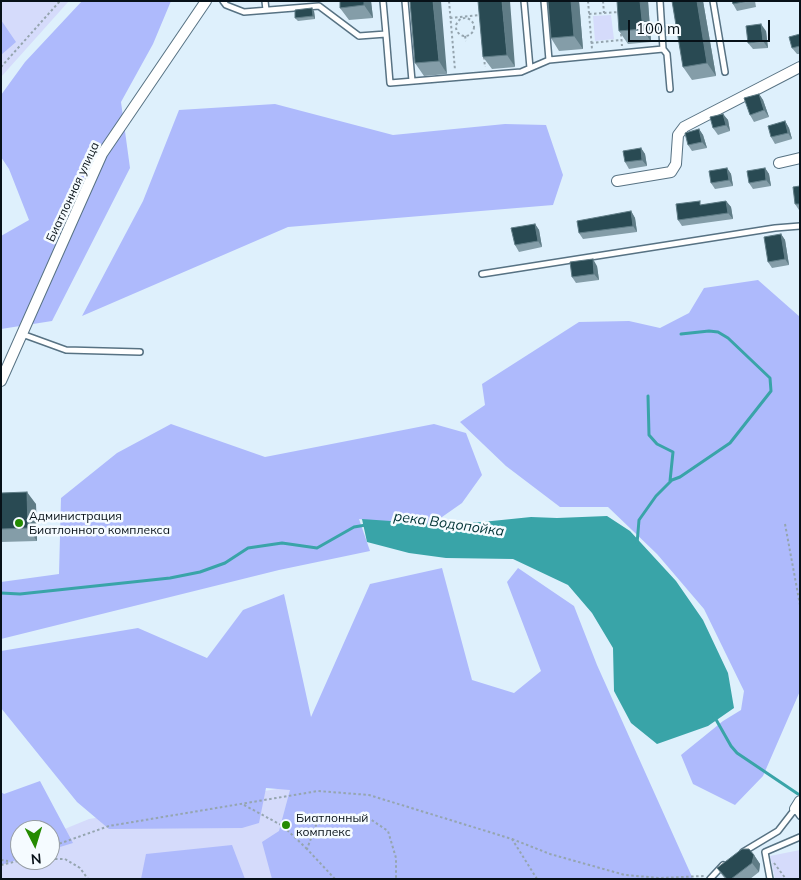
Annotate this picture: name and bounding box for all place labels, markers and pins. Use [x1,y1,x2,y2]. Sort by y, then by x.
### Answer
place label: Администрация Биатлонного комплекса [29,509,170,537]
marker: Администрация Биатлонного комплекса [13,517,25,529]
place label: Биатлонный комплекс [296,811,368,839]
marker: Биатлонный комплекс [280,819,292,831]

